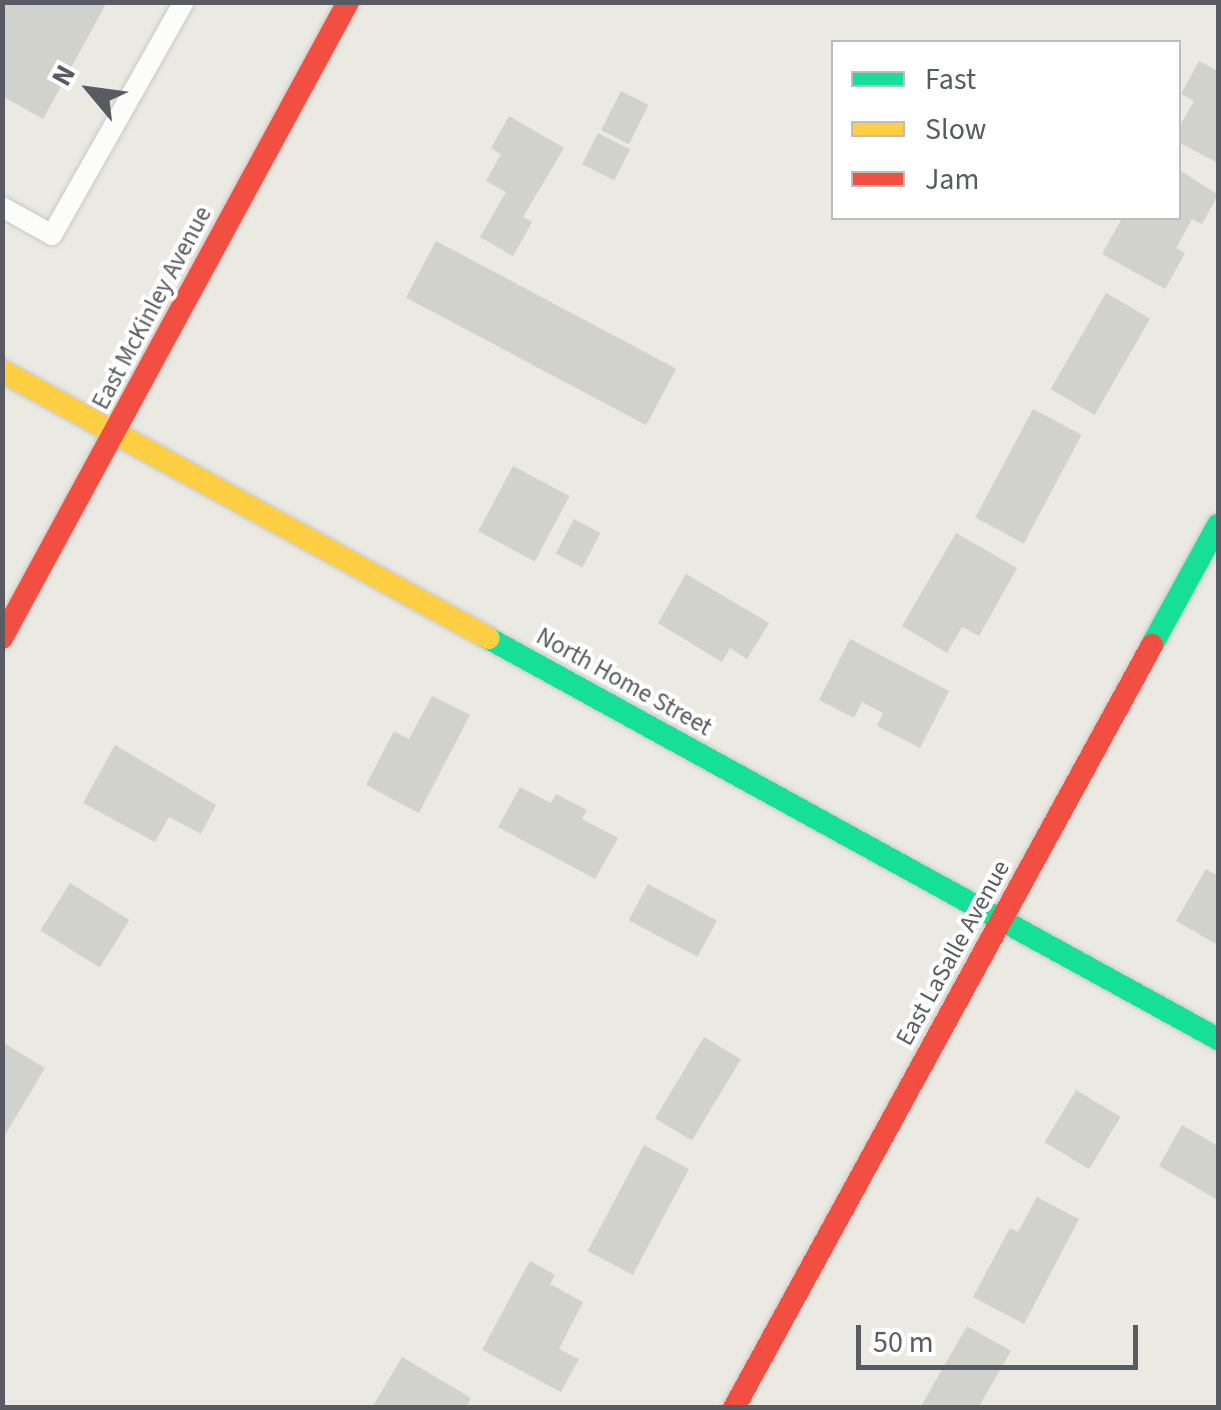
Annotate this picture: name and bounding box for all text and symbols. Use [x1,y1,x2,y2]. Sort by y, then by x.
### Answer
north arrow [40,40,140,140]
legend [831,40,1181,220]
text: N [42,58,86,93]
text: Fast [925,58,976,101]
text: Slow [925,108,986,151]
text: Jam [925,158,979,201]
street label: East McKinley Avenue [86,201,218,415]
street label: North Home Street [531,621,717,743]
street label: East LaSalle Avenue [890,855,1016,1051]
scale bar [861,1305,1144,1367]
text: 50 m [873,1321,934,1364]

